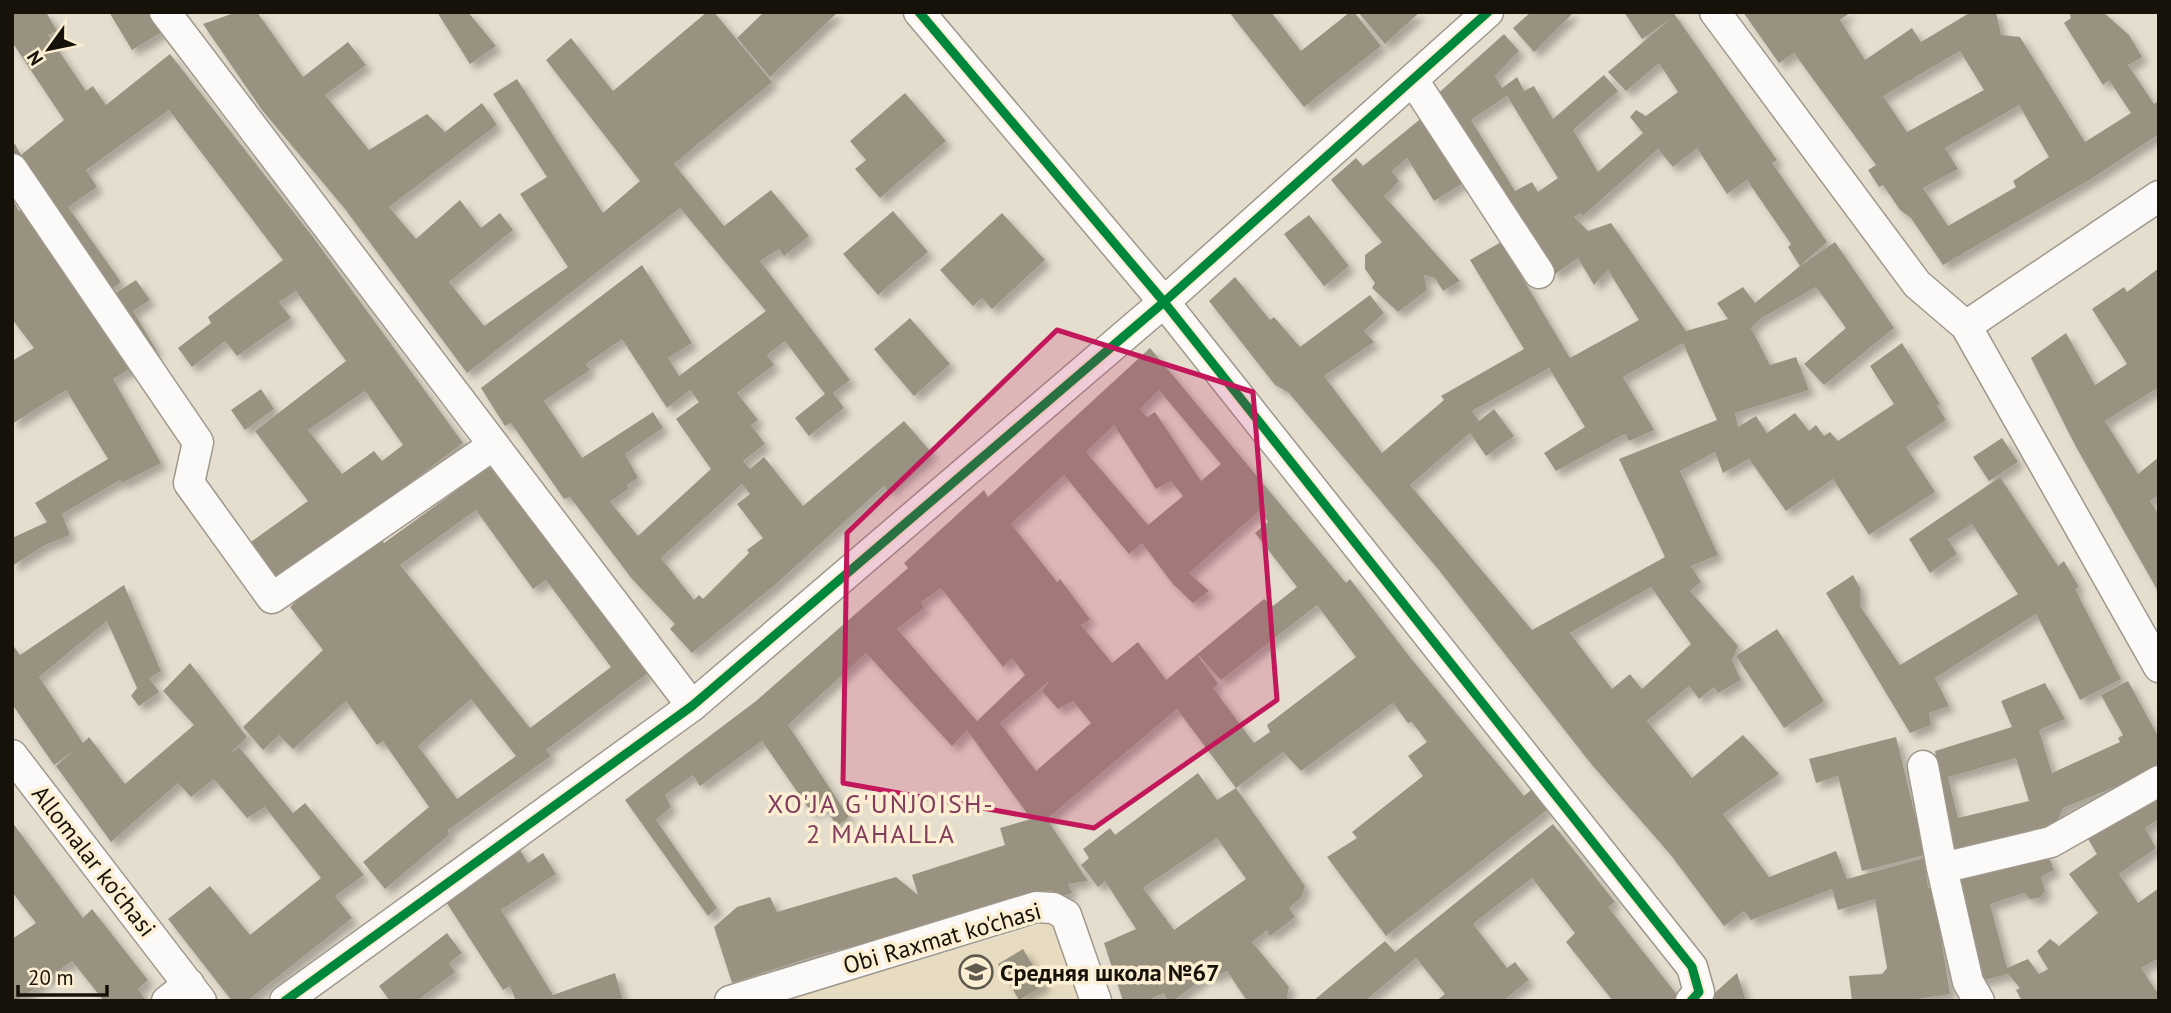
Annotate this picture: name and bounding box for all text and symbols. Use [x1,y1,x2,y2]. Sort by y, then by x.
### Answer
north arrow [14,14,84,84]
text: N [21,46,48,70]
street label: Allomalar ko'chasi [25,779,163,943]
district label: XO'JA G'UNJOISH- 2 MAHALLA [767,787,995,850]
street label: Obi Raxmat ko'chasi [839,895,1045,981]
school or university icon: Средняя школа №67 [957,953,995,991]
scale bar [18,954,107,998]
place label: Средняя школа №67 [1000,957,1220,988]
text: 20 m [28,964,74,991]

